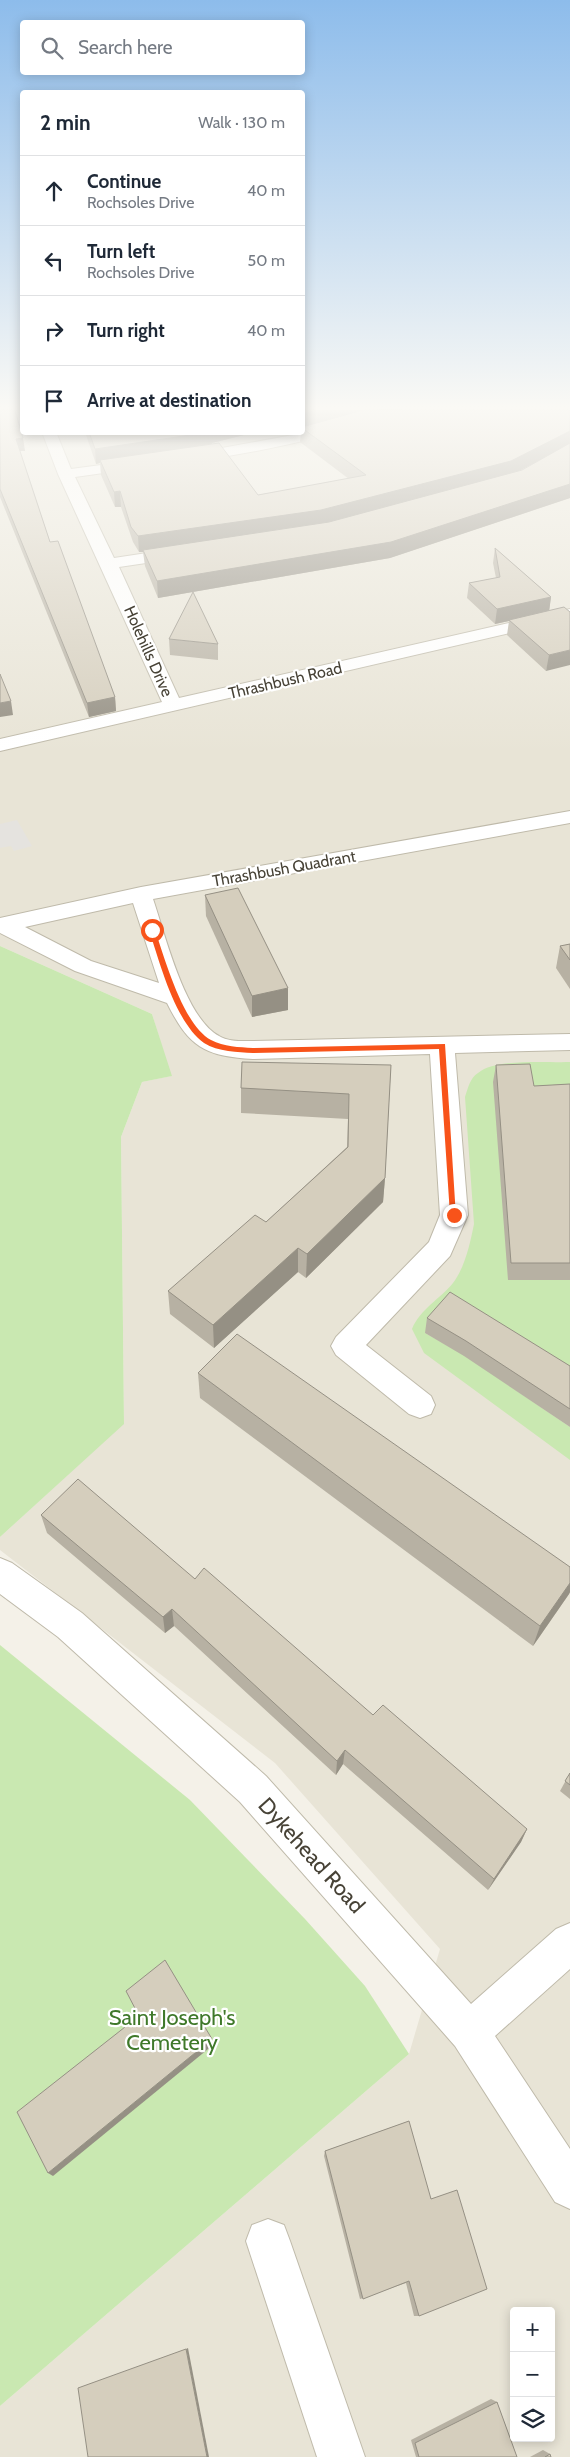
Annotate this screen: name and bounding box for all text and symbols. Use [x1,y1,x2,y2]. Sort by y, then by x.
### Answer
search box [20,20,305,75]
icon: search [38,34,66,62]
text: Search here [78,36,172,59]
text: 2 min [40,110,91,135]
text: Walk · 130 m [198,113,285,132]
text: Continue [87,170,161,193]
icon: ahead [40,177,68,205]
text: 40 m [247,181,285,200]
text: Rochsoles Drive [87,193,195,212]
text: Turn left [87,240,155,263]
icon: left [40,247,68,275]
text: 50 m [248,251,285,270]
text: Rochsoles Drive [87,263,195,282]
icon: right [40,317,68,345]
text: Turn right [87,319,165,342]
text: 40 m [247,321,285,340]
icon: arrive [40,387,68,415]
text: Arrive at destination [87,389,251,412]
street label: Holehills Drive [120,603,177,700]
street label: Thrashbush Road [227,658,344,703]
street label: Thrashbush Quadrant [211,846,358,890]
route start [141,919,164,942]
route end [443,1204,466,1227]
street label: Dykehead Road [253,1792,371,1919]
park label: Saint Joseph's Cemetery [109,2004,235,2056]
map controls [510,2307,555,2442]
button: + [510,2307,555,2352]
button: − [510,2352,555,2397]
button: layers [510,2397,555,2442]

